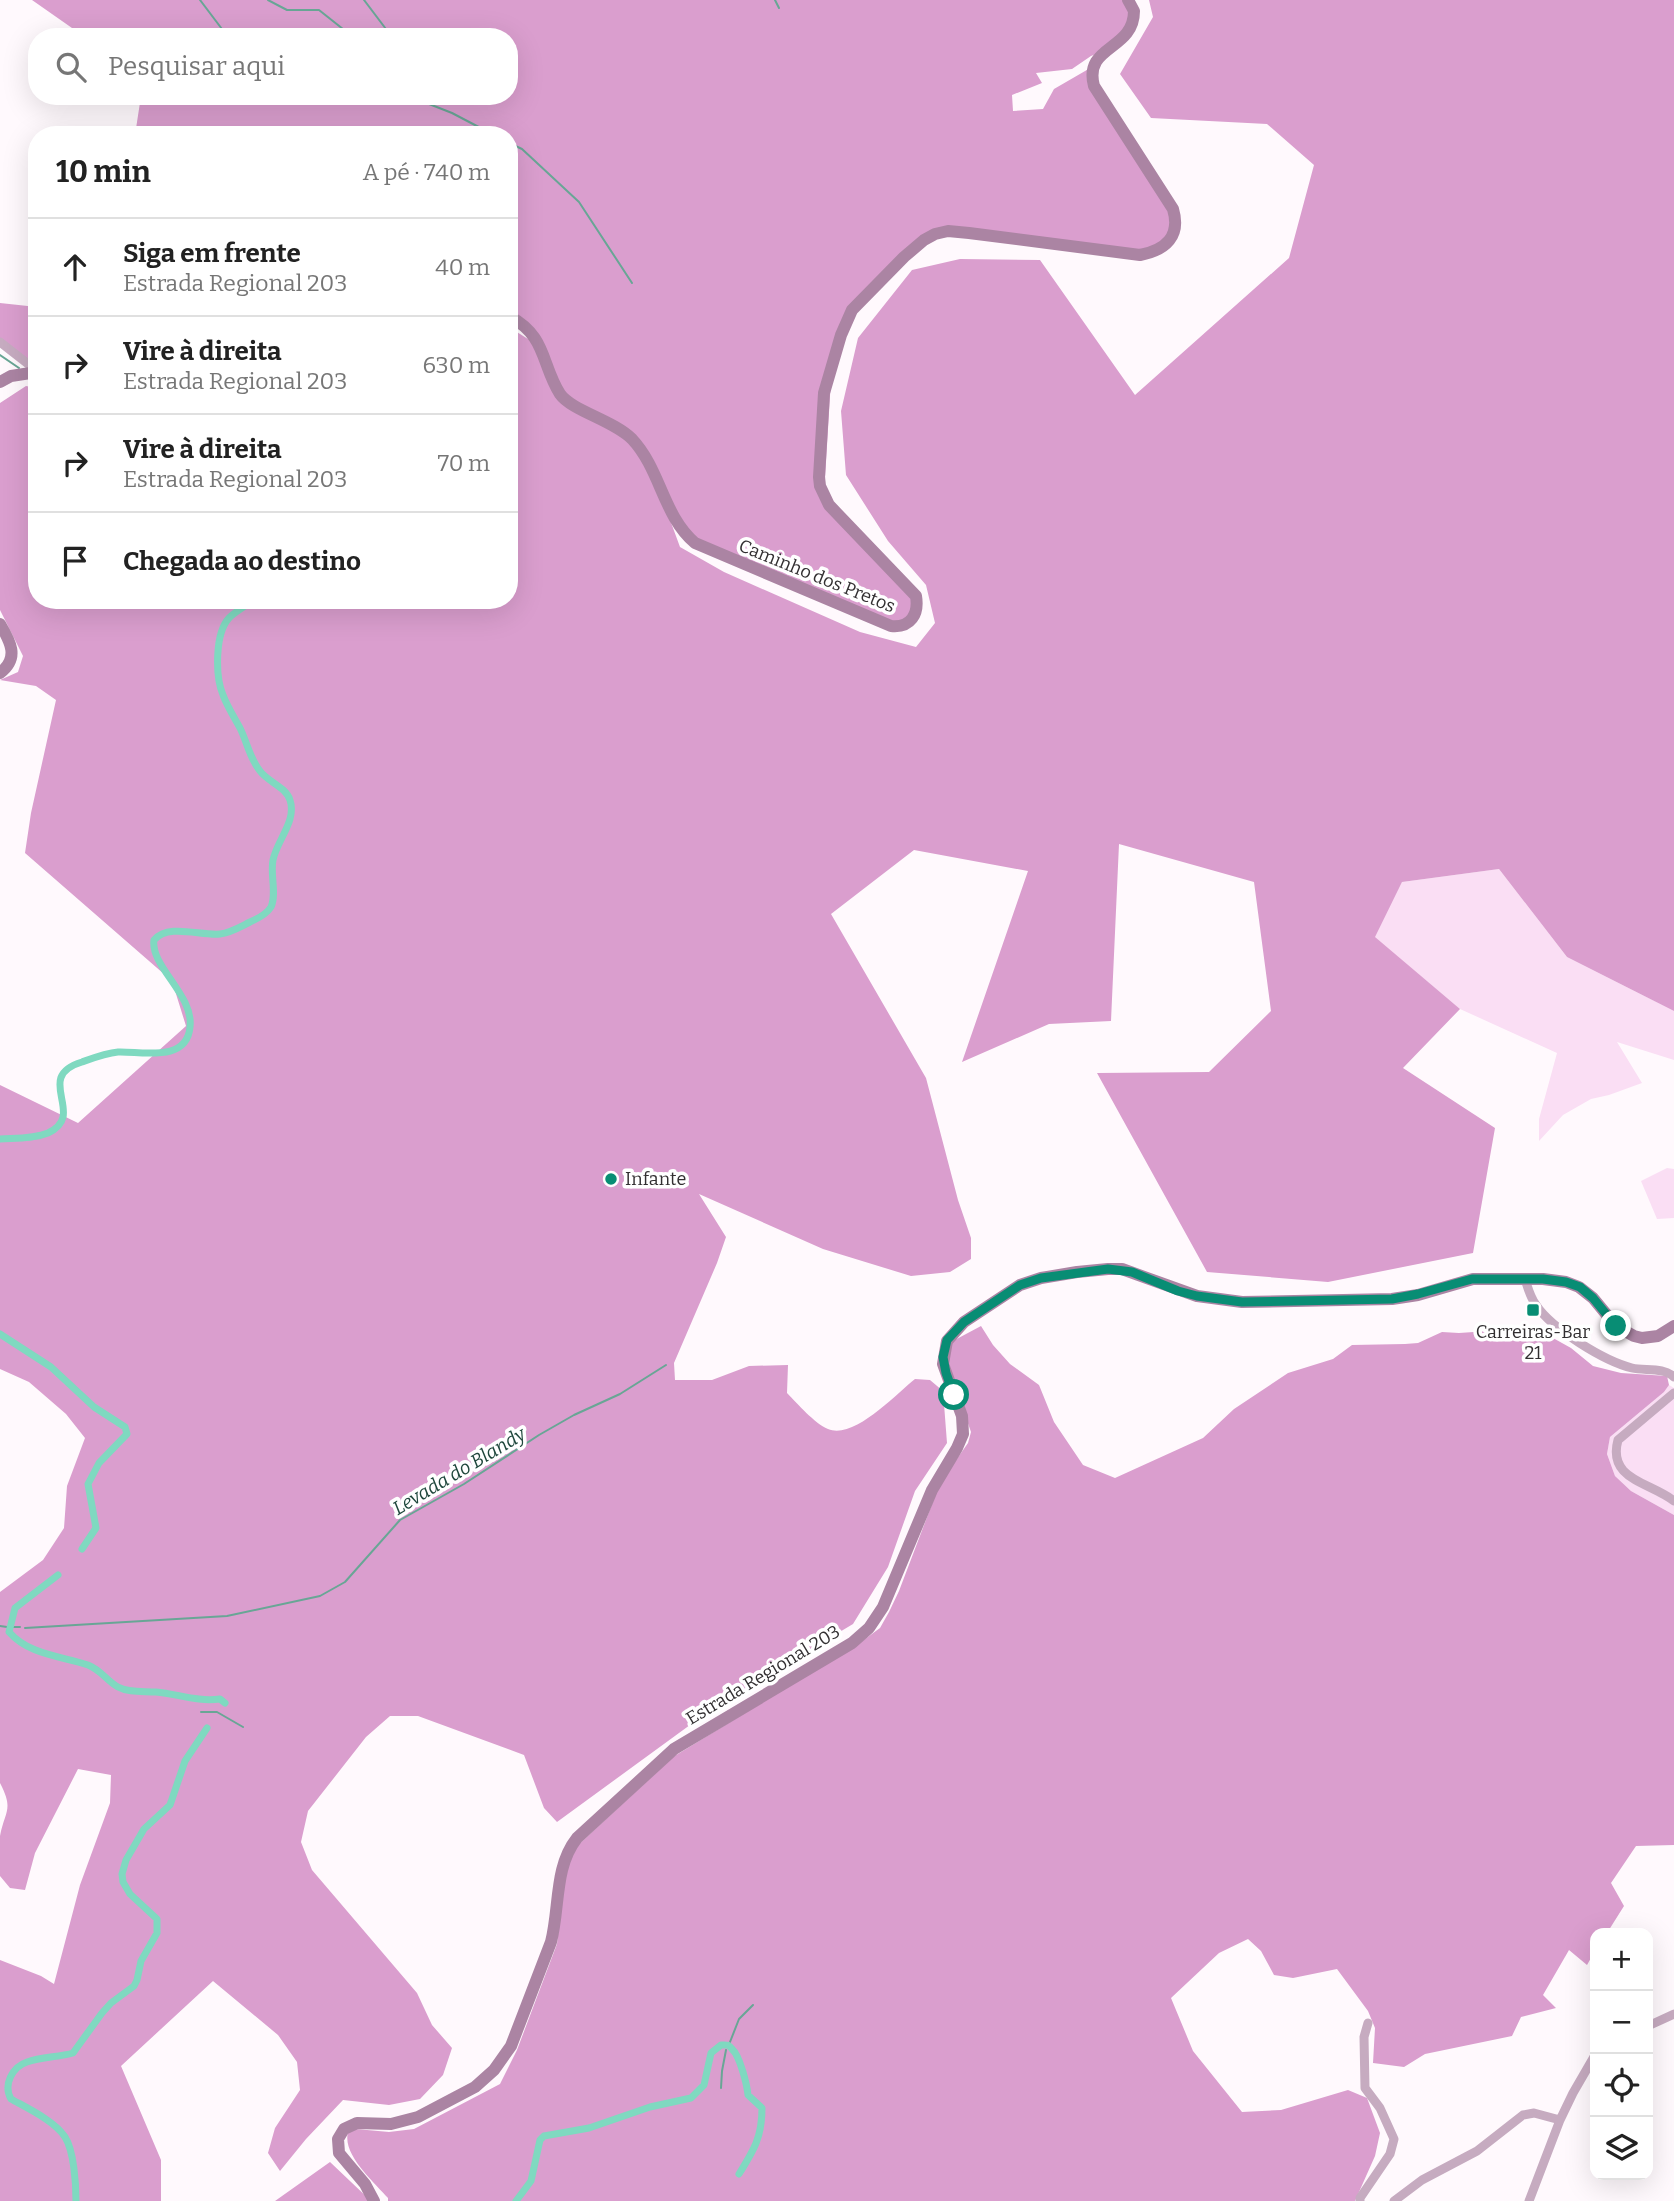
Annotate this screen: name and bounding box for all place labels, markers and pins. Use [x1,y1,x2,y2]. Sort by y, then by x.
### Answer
place label: Infante [625,1168,686,1190]
marker: Infante [603,1171,619,1187]
marker: Carreiras-Bar 21 [1525,1302,1541,1318]
place label: Carreiras-Bar 21 [1476,1321,1590,1364]

